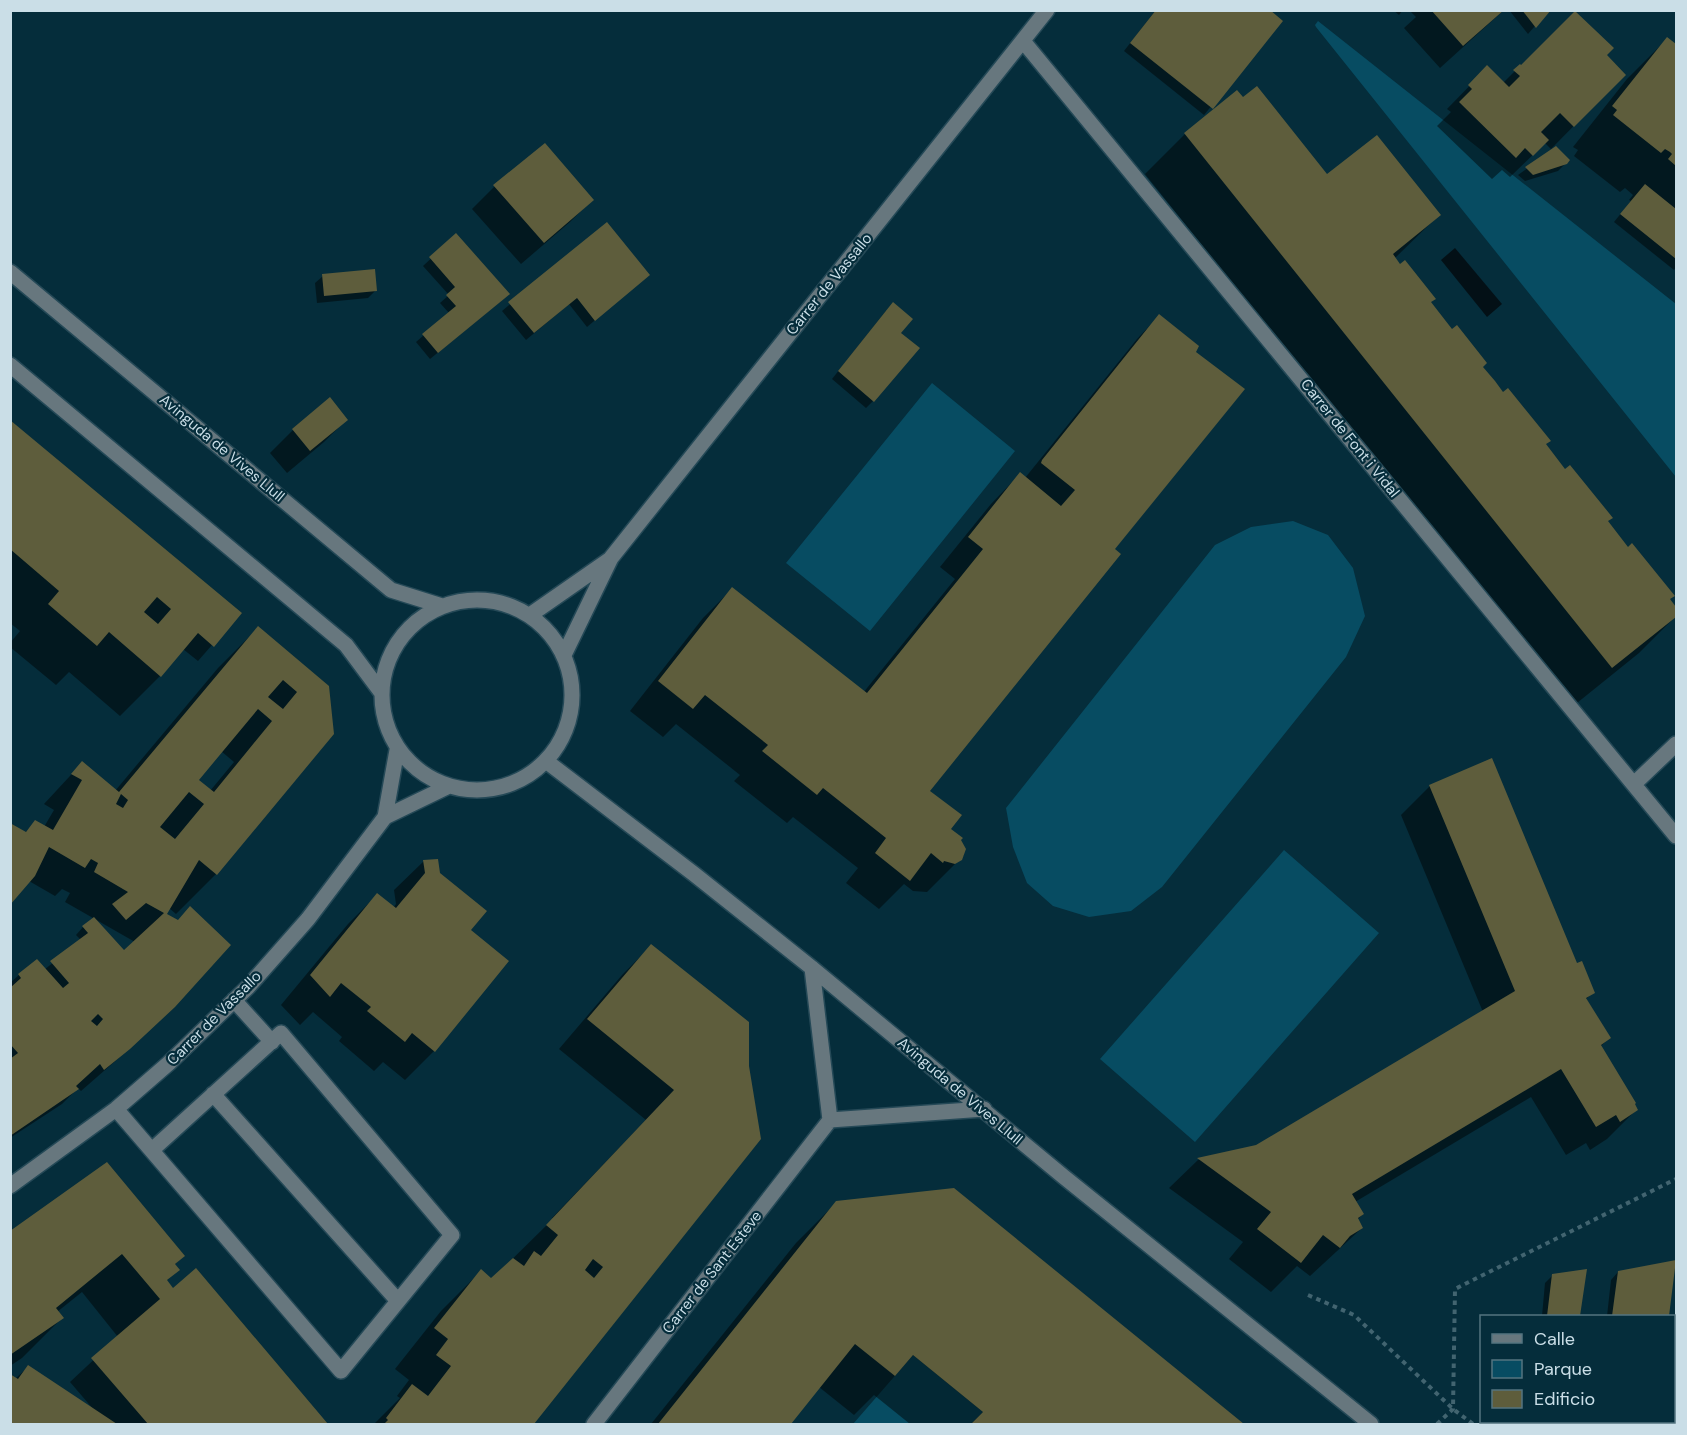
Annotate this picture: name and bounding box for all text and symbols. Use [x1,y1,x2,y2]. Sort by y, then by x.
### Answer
street label: Carrer de Vassallo [782,229,876,339]
street label: Carrer de Font i Vidal [1296,375,1404,501]
street label: Avinguda de Vives Llull [155,390,289,506]
street label: Carrer de Vassallo [162,966,266,1070]
street label: Avinguda de Vives Llull [893,1033,1027,1149]
street label: Carrer de Sant Esteve [658,1206,766,1338]
legend [1480,1315,1675,1423]
text: Calle [1534,1327,1575,1351]
text: Parque [1534,1357,1592,1381]
text: Edificio [1534,1387,1595,1411]

